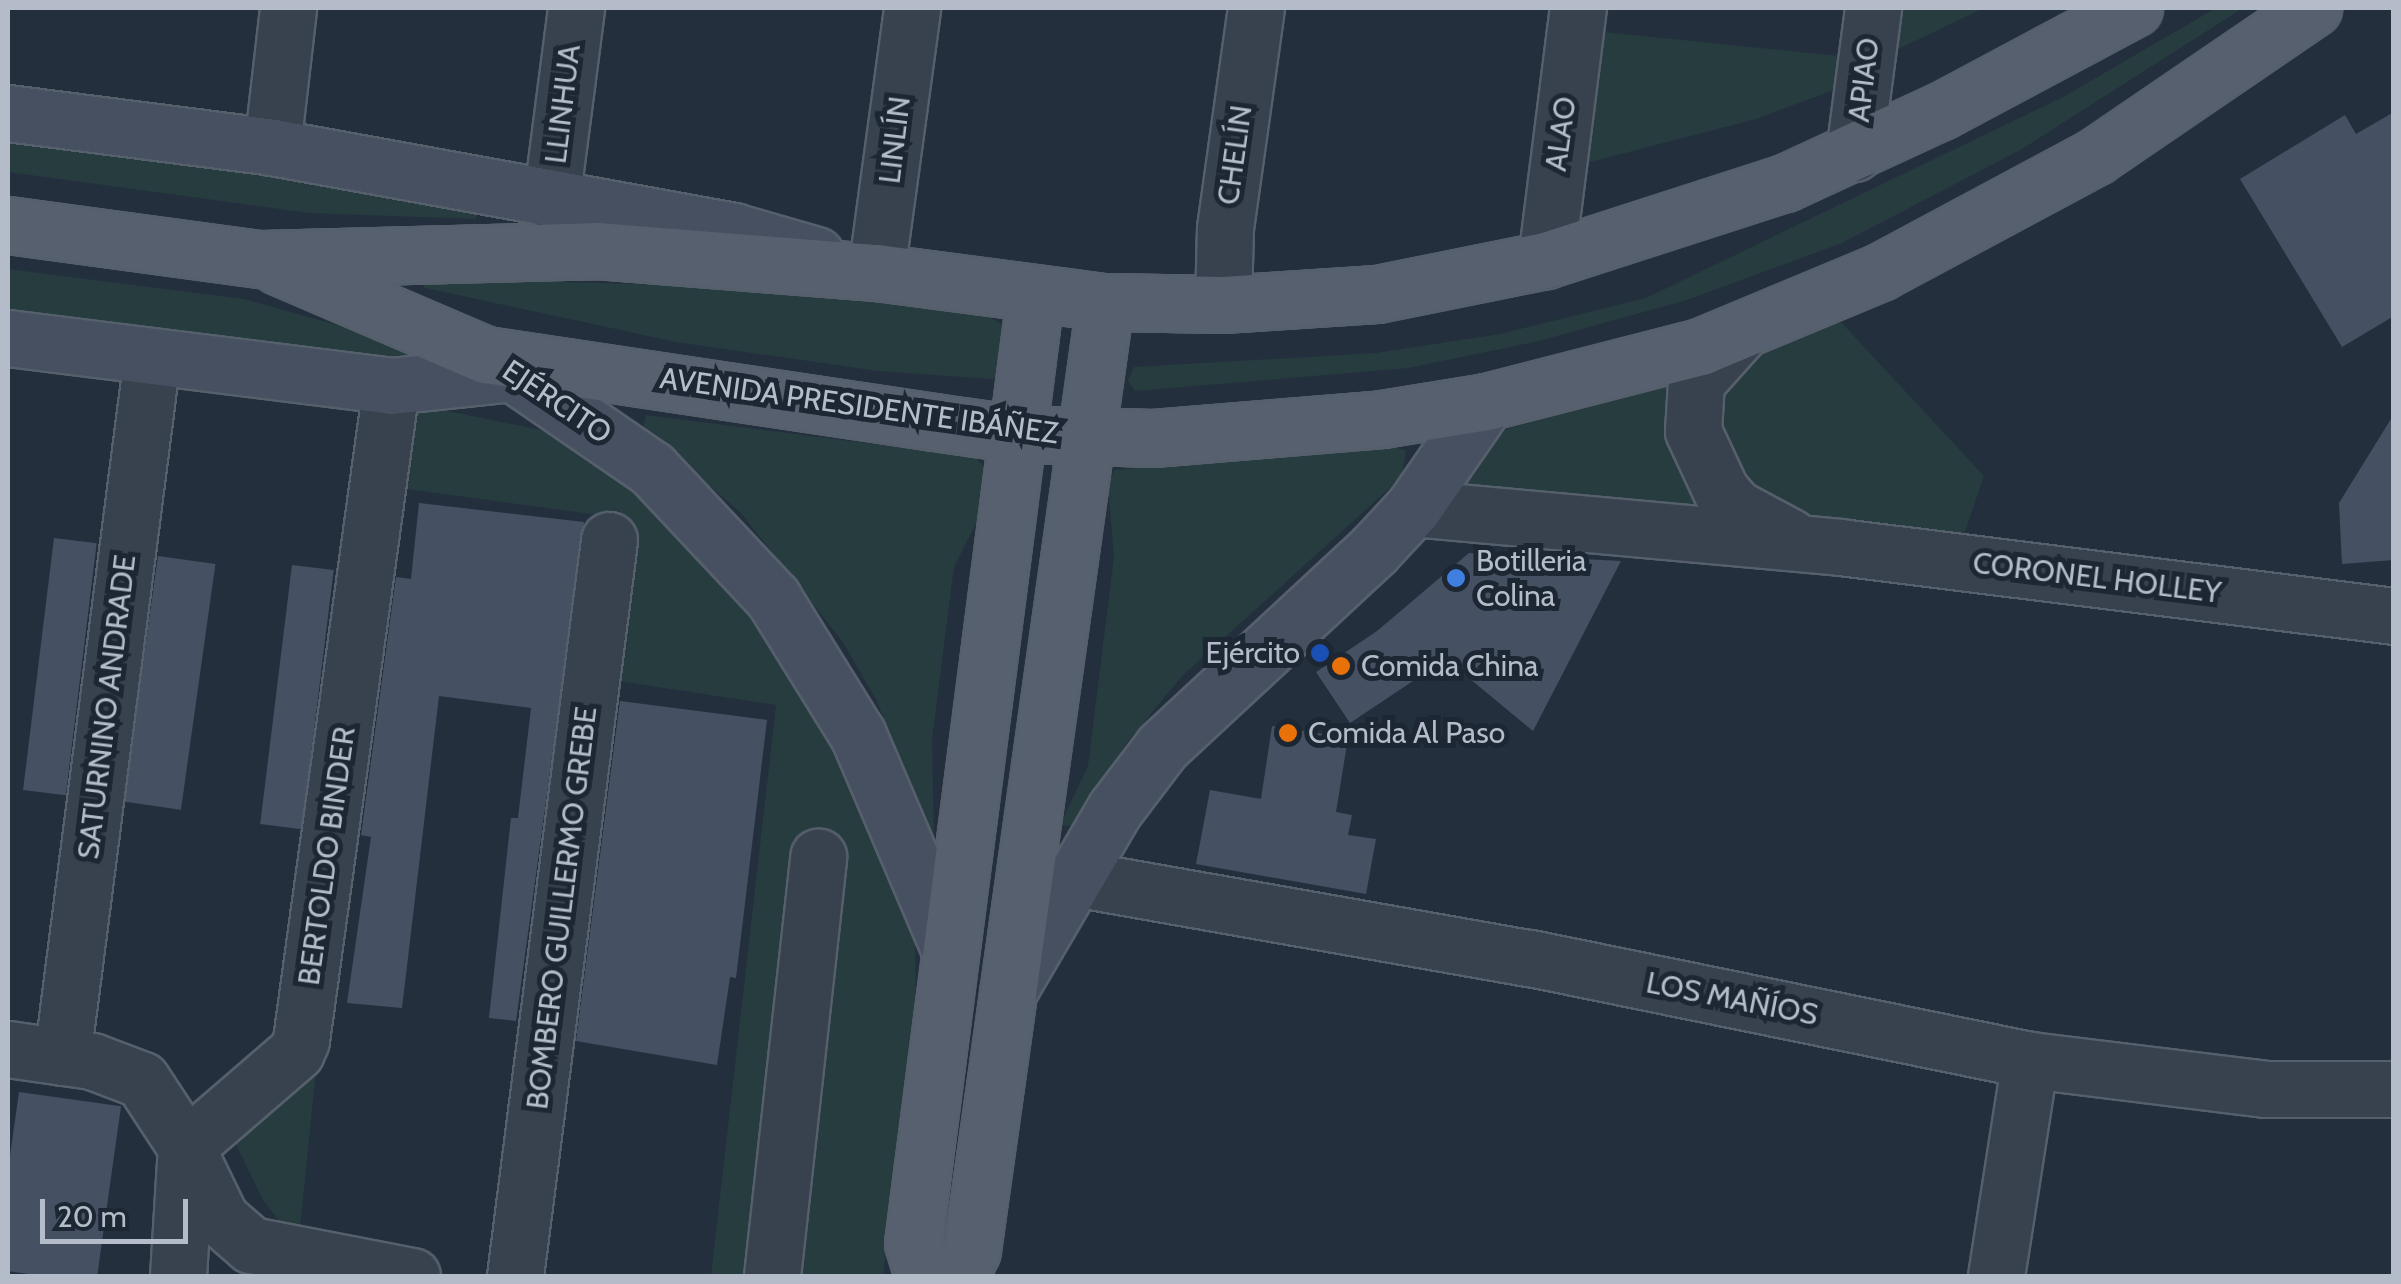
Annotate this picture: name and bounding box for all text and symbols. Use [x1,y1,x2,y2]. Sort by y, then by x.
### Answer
street label: APIAO [1841,36,1887,124]
street label: LLINHUA [538,42,588,166]
street label: LINLÍN [872,94,918,186]
street label: ALAO [1538,94,1584,174]
street label: CHELÍN [1210,103,1260,207]
street label: EJÉRCITO [496,353,618,451]
street label: AVENIDA PRESIDENTE IBÁÑEZ [658,360,1060,452]
place label: Botilleria Colina [1476,543,1586,614]
street label: CORONEL HOLLEY [1971,545,2223,611]
street label: SATURNINO ANDRADE [70,553,144,861]
marker: Botilleria Colina [1445,567,1467,589]
place label: Ejército [1205,635,1300,671]
marker: Ejército [1309,642,1331,664]
place label: Comida China [1361,648,1538,684]
marker: Comida China [1330,655,1352,677]
street label: BOMBERO GUILLERMO GREBE [519,705,605,1111]
place label: Comida Al Paso [1308,715,1505,751]
marker: Comida Al Paso [1277,722,1299,744]
street label: BERTOLDO BINDER [291,725,363,987]
street label: LOS MAÑÍOS [1643,965,1821,1033]
scale bar [45,1179,192,1241]
text: 20 m [57,1198,127,1235]

